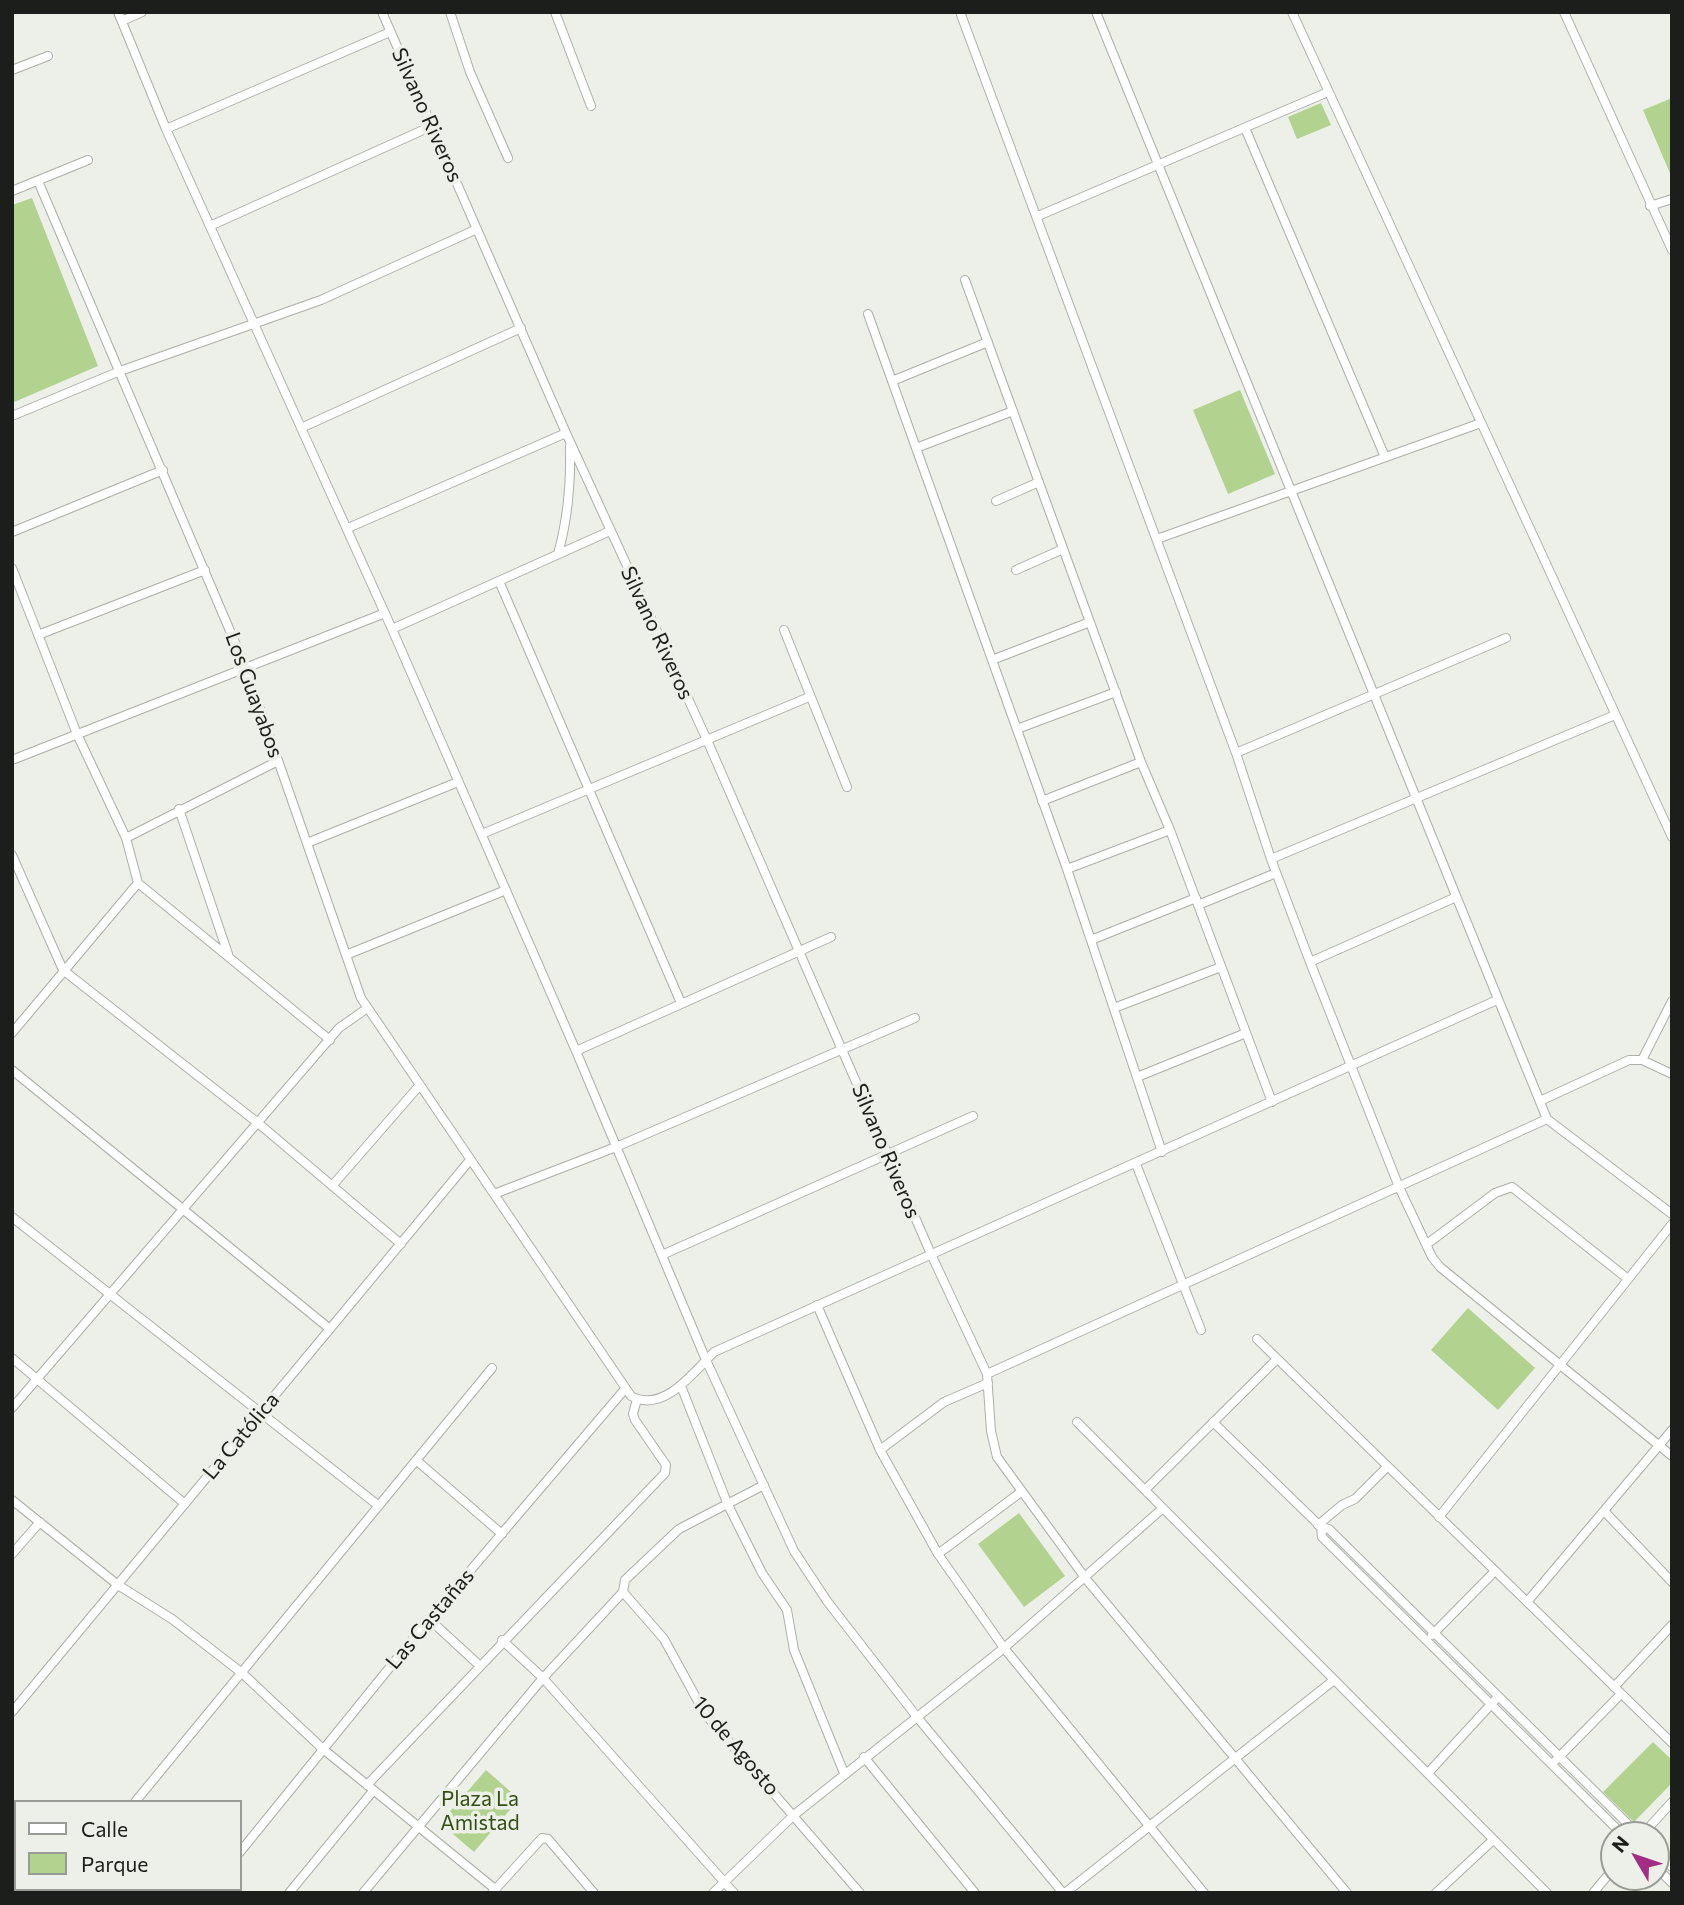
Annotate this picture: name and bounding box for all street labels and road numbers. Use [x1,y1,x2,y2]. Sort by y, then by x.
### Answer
street label: Silvano Riveros [386,44,468,186]
street label: Silvano Riveros [615,562,699,704]
street label: Los Guayabos [220,629,288,761]
street label: Silvano Riveros [846,1080,926,1222]
street label: La Católica [197,1387,285,1485]
street label: Las Castañas [381,1564,479,1674]
street label: 10 de Agosto [687,1691,785,1801]

